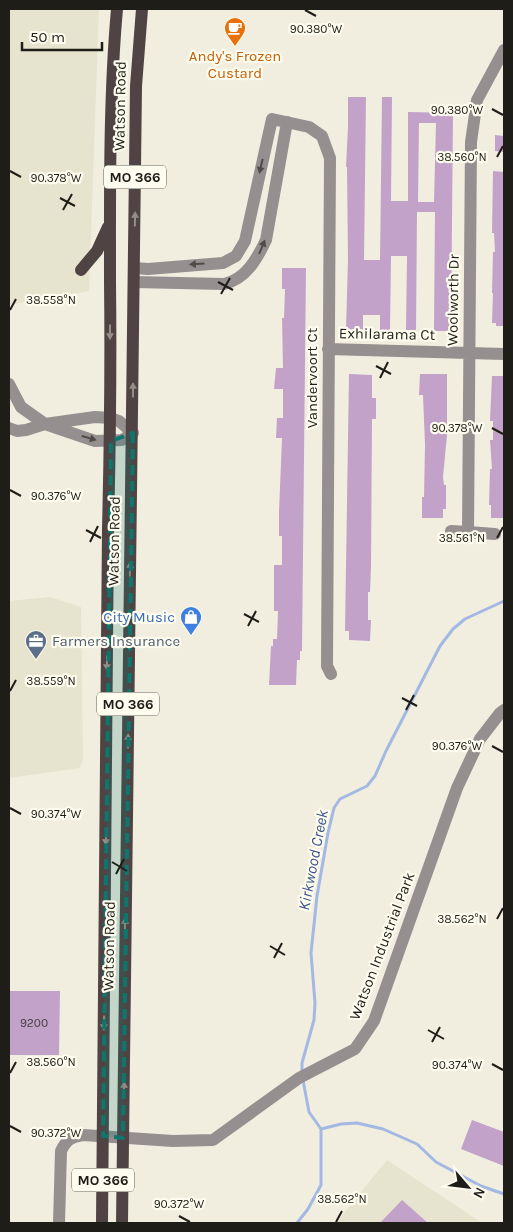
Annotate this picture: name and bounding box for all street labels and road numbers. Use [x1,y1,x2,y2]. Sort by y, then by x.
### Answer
street label: Watson Road [110,61,130,151]
road number: MO 366 [104,166,166,188]
street label: Woolworth Dr [443,253,463,346]
street label: Exhilarama Ct [339,324,436,344]
street label: Vandervoort Ct [303,327,321,428]
street label: Watson Road [104,496,124,586]
road number: MO 366 [97,692,159,716]
street label: Watson Industrial Park [346,870,418,1022]
street label: Watson Road [99,901,119,991]
road number: MO 366 [72,1168,134,1192]

